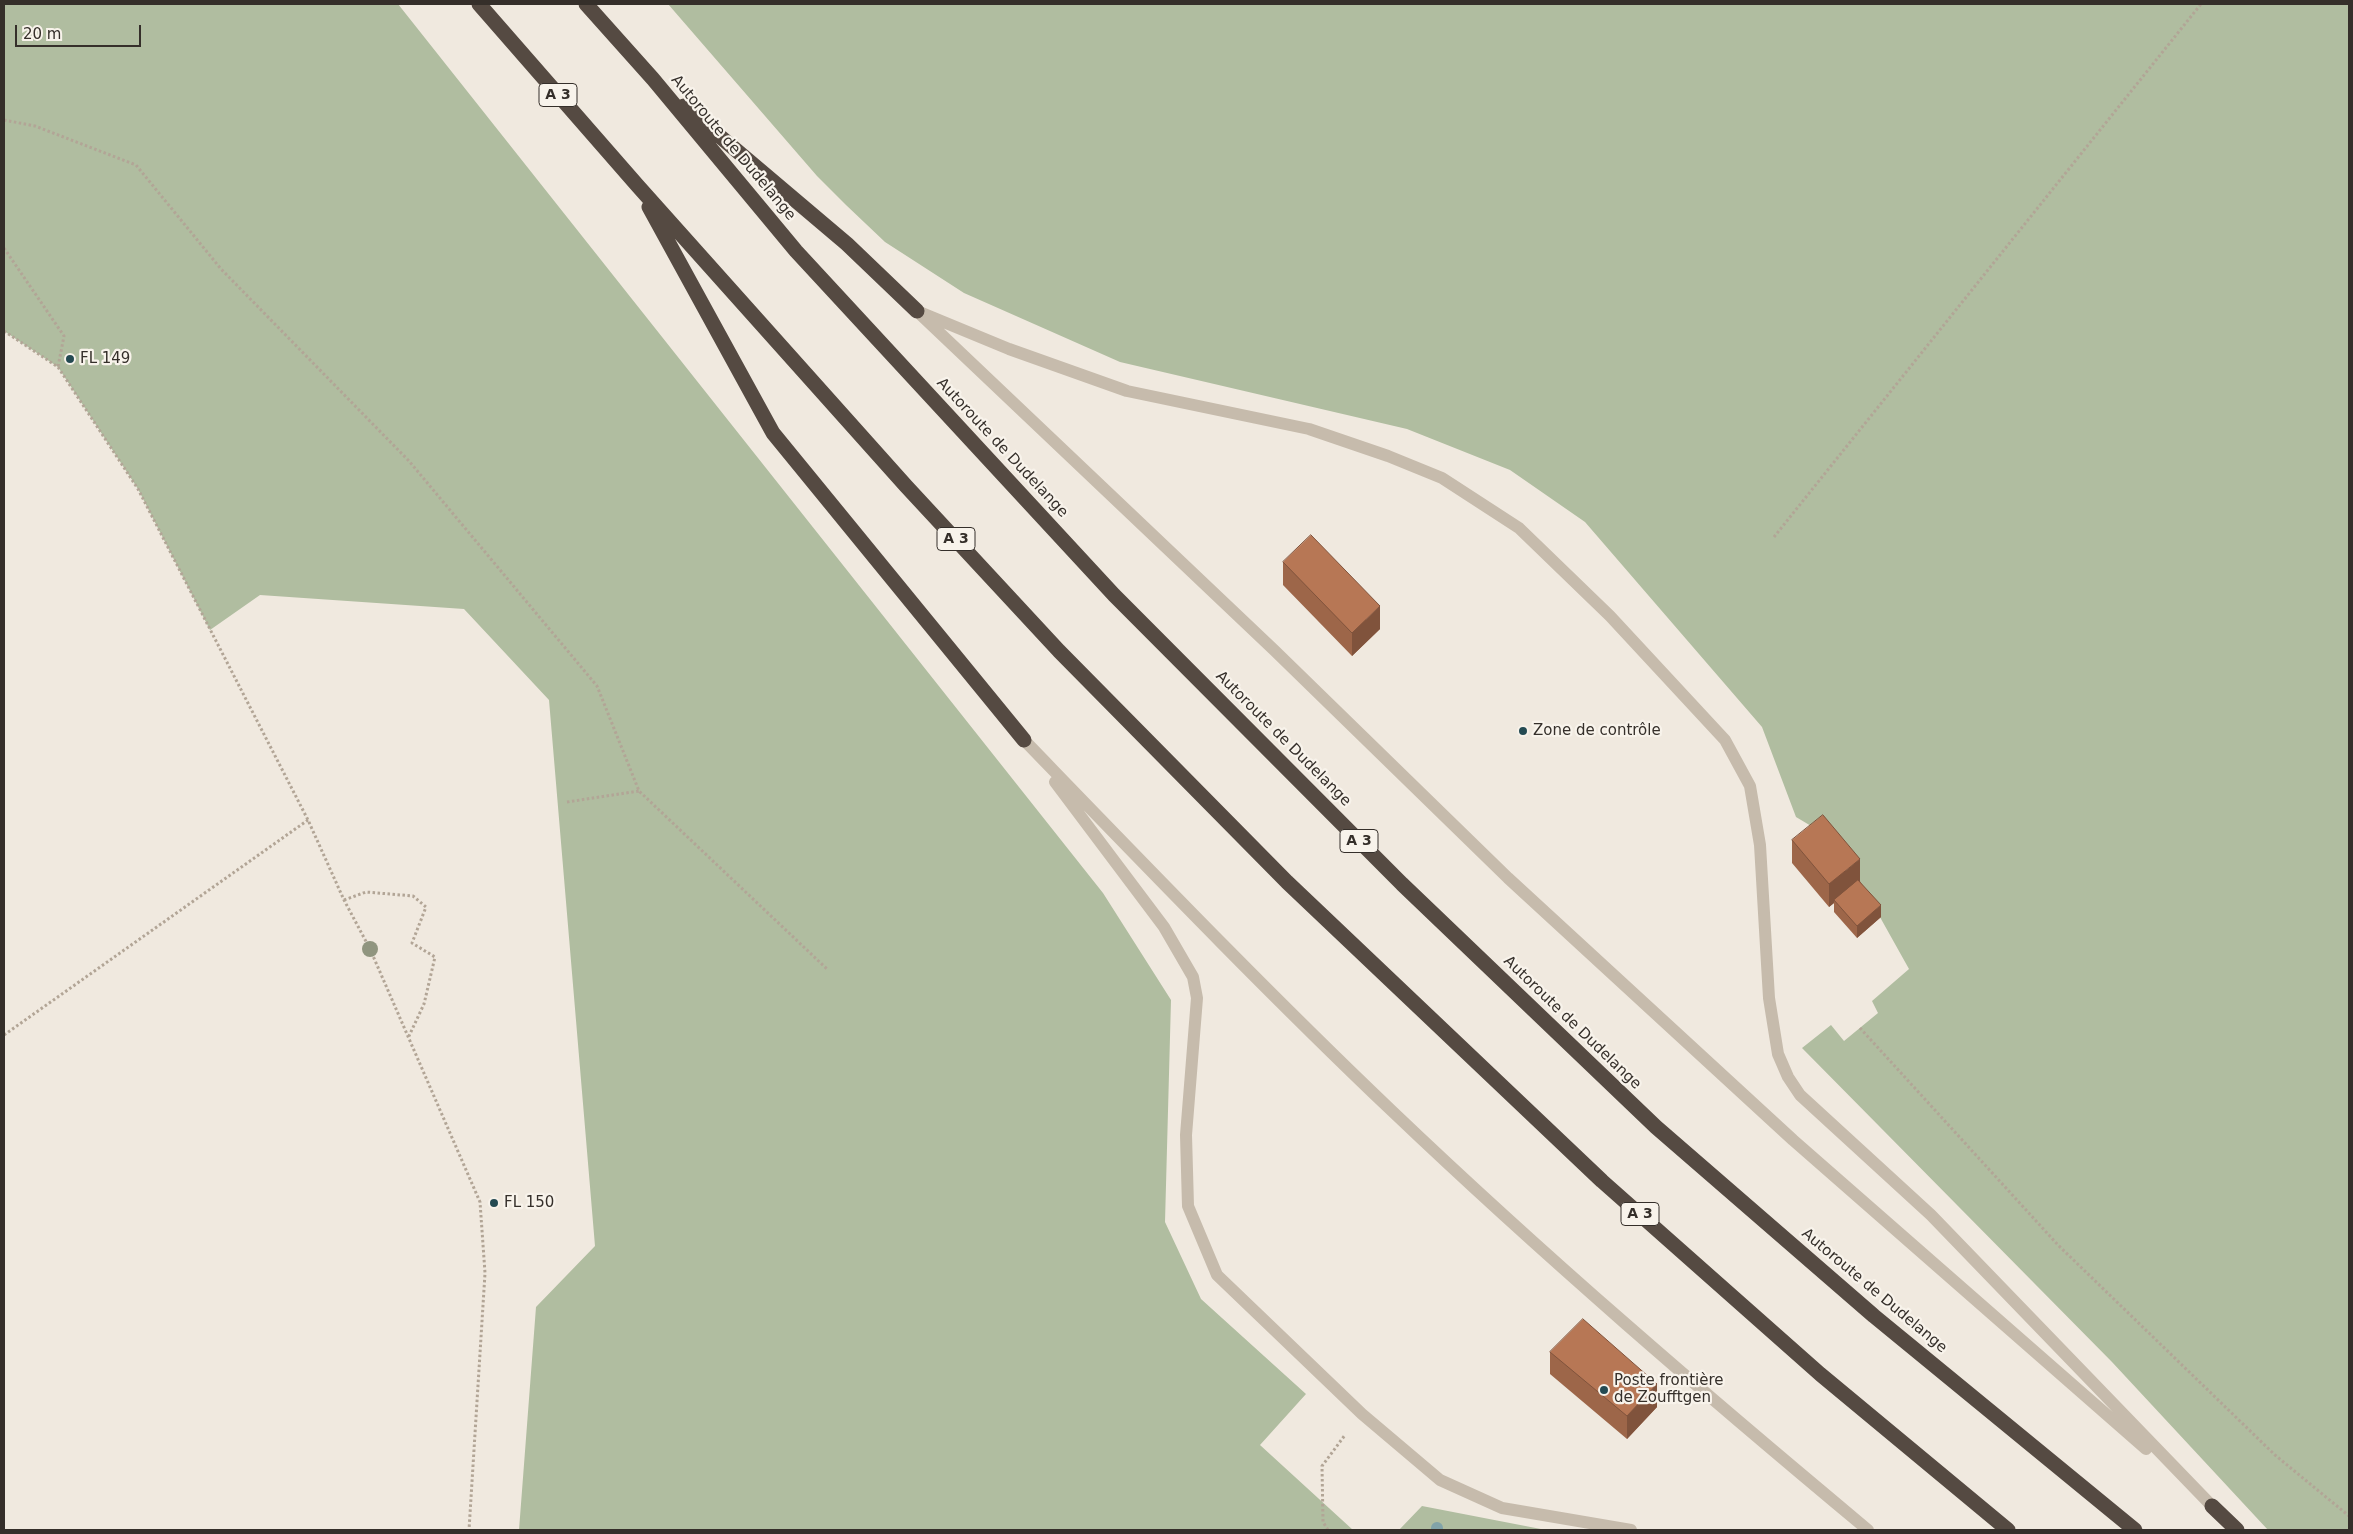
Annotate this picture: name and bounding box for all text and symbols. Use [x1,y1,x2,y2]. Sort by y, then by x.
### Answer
scale bar [18,15,144,47]
text: 20 m [23,25,61,43]
street label: Autoroute de Dudelange [667,72,799,224]
road number: A 3 [539,84,577,106]
place label: FL 149 [80,350,130,368]
marker: FL 149 [64,353,76,365]
street label: Autoroute de Dudelange [933,375,1071,521]
road number: A 3 [937,528,975,550]
street label: Autoroute de Dudelange [1212,668,1354,810]
place label: Zone de contrôle [1533,722,1661,740]
marker: Zone de contrôle [1517,725,1529,737]
road number: A 3 [1340,829,1378,852]
street label: Autoroute de Dudelange [1500,953,1644,1093]
place label: FL 150 [504,1194,554,1212]
marker: FL 150 [488,1197,500,1209]
road number: A 3 [1621,1202,1659,1226]
street label: Autoroute de Dudelange [1798,1225,1950,1357]
place label: Poste frontière de Zoufftgen [1614,1372,1724,1407]
marker: Poste frontière de Zoufftgen [1598,1384,1610,1396]

